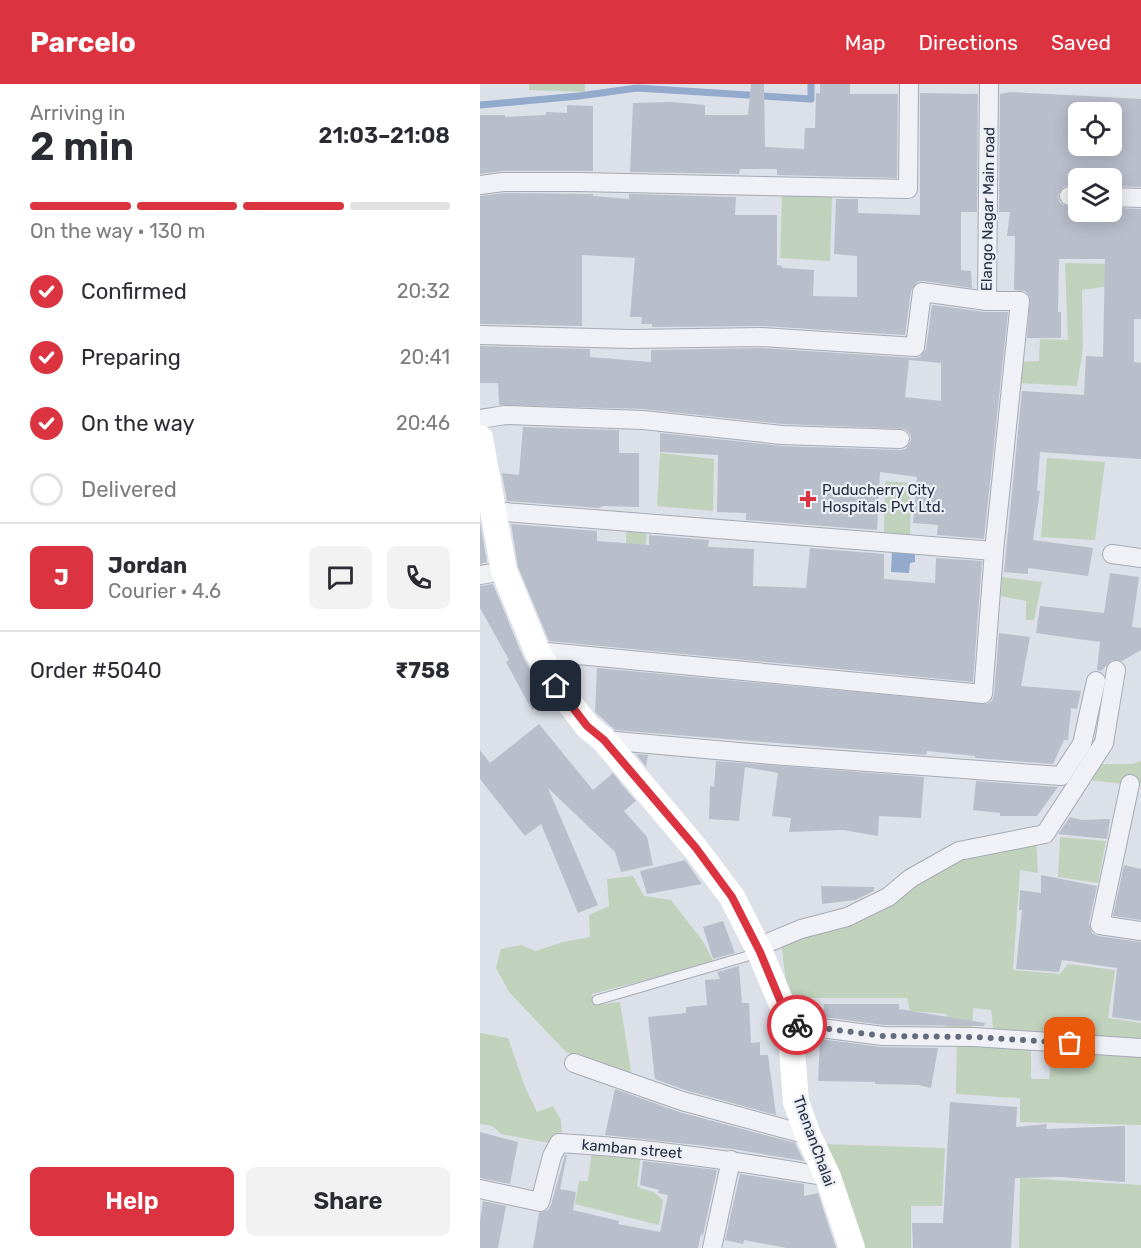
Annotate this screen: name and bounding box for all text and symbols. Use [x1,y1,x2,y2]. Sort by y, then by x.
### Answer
text: Parcelo [30,26,136,59]
text: Map [845,30,886,55]
text: Directions [919,30,1018,55]
text: Saved [1051,30,1111,55]
text: Arriving in [30,101,125,125]
map controls [1068,102,1122,222]
button: locate [1068,102,1122,156]
text: 21:03–21:08 [318,122,450,149]
text: 2 min [30,124,134,170]
street label: Elango Nagar Main road [978,127,998,291]
button: layers [1068,168,1122,222]
text: On the way · 130 m [30,219,205,243]
icon: check [30,275,63,308]
text: Confirmed [81,278,187,305]
text: 20:32 [397,279,450,303]
icon: check [30,341,63,374]
text: Preparing [81,344,181,371]
text: 20:41 [400,345,450,369]
icon: check [30,407,63,440]
text: On the way [81,410,195,437]
text: 20:46 [396,411,450,435]
text: Delivered [81,476,177,503]
place label: Puducherry City Hospitals Pvt Ltd. [822,481,944,516]
marker: Puducherry City Hospitals Pvt Ltd. [799,490,817,508]
button: chat [309,546,372,609]
button: phone [387,546,450,609]
text: Jordan [108,552,187,579]
text: J [54,564,69,591]
text: Courier · 4.6 [108,579,221,603]
text: Order #5040 [30,657,162,684]
text: ₹758 [395,657,450,684]
pin [530,660,581,711]
icon: home [539,669,572,702]
courier [767,995,827,1055]
icon: bike [781,1009,814,1042]
pin [1044,1017,1095,1068]
icon: bag [1053,1026,1086,1059]
street label: ThenanChalai [789,1093,839,1189]
street label: kamban street [581,1136,683,1162]
button: Help [30,1167,234,1236]
button: Share [246,1167,450,1236]

